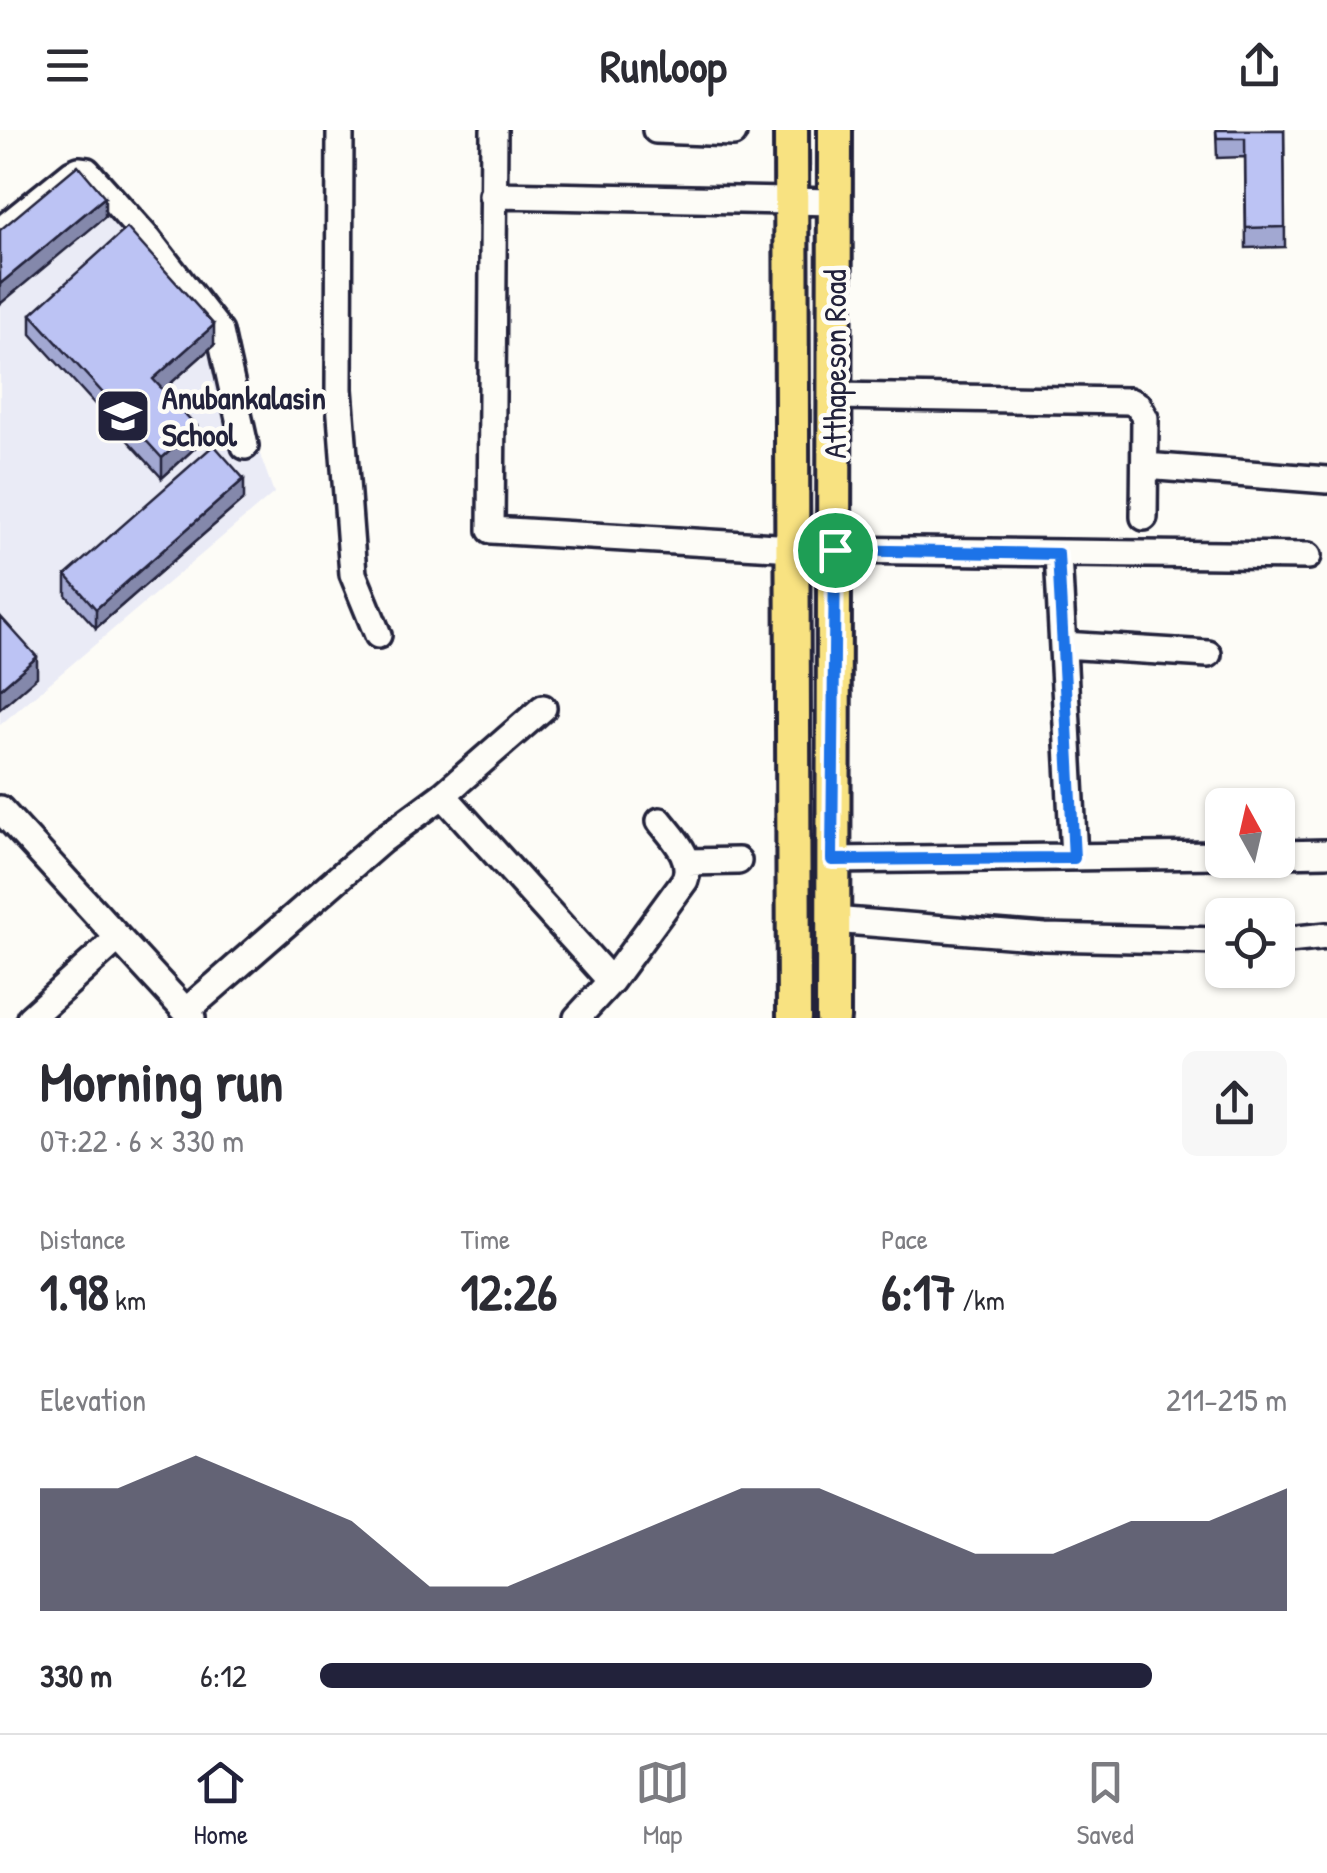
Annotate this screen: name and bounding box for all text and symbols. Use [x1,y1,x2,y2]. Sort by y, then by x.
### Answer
text: Runloop [600,35,727,96]
icon: menu [40,38,95,93]
icon: share [1232,38,1287,93]
street label: Atthapeson Road [813,269,856,459]
place label: Anubankalasin School [162,376,326,456]
school or university icon: Anubankalasin School [93,386,153,446]
pin [793,508,878,593]
icon: arrive [808,523,863,578]
north arrow [1205,788,1295,878]
map controls [1205,788,1295,988]
button: locate [1205,898,1295,988]
text: Morning run [40,1044,283,1118]
button: share [1182,1051,1287,1156]
text: 07:22 · 6 × 330 m [40,1119,244,1162]
text: Distance [40,1220,126,1258]
text: Time [461,1220,510,1258]
text: Pace [881,1220,928,1258]
text: 1.98 [40,1258,109,1326]
text: 12:26 [461,1258,557,1326]
text: 6:17 [881,1258,956,1326]
text: km [109,1281,146,1319]
text: /km [956,1281,1005,1319]
text: Elevation [40,1378,146,1421]
text: 211–215 m [1166,1378,1287,1421]
text: 330 m [40,1654,112,1697]
text: 6:12 [200,1654,247,1697]
tab: Home [193,1755,248,1853]
tab: Map [635,1755,690,1853]
tab: Saved [1077,1755,1134,1853]

